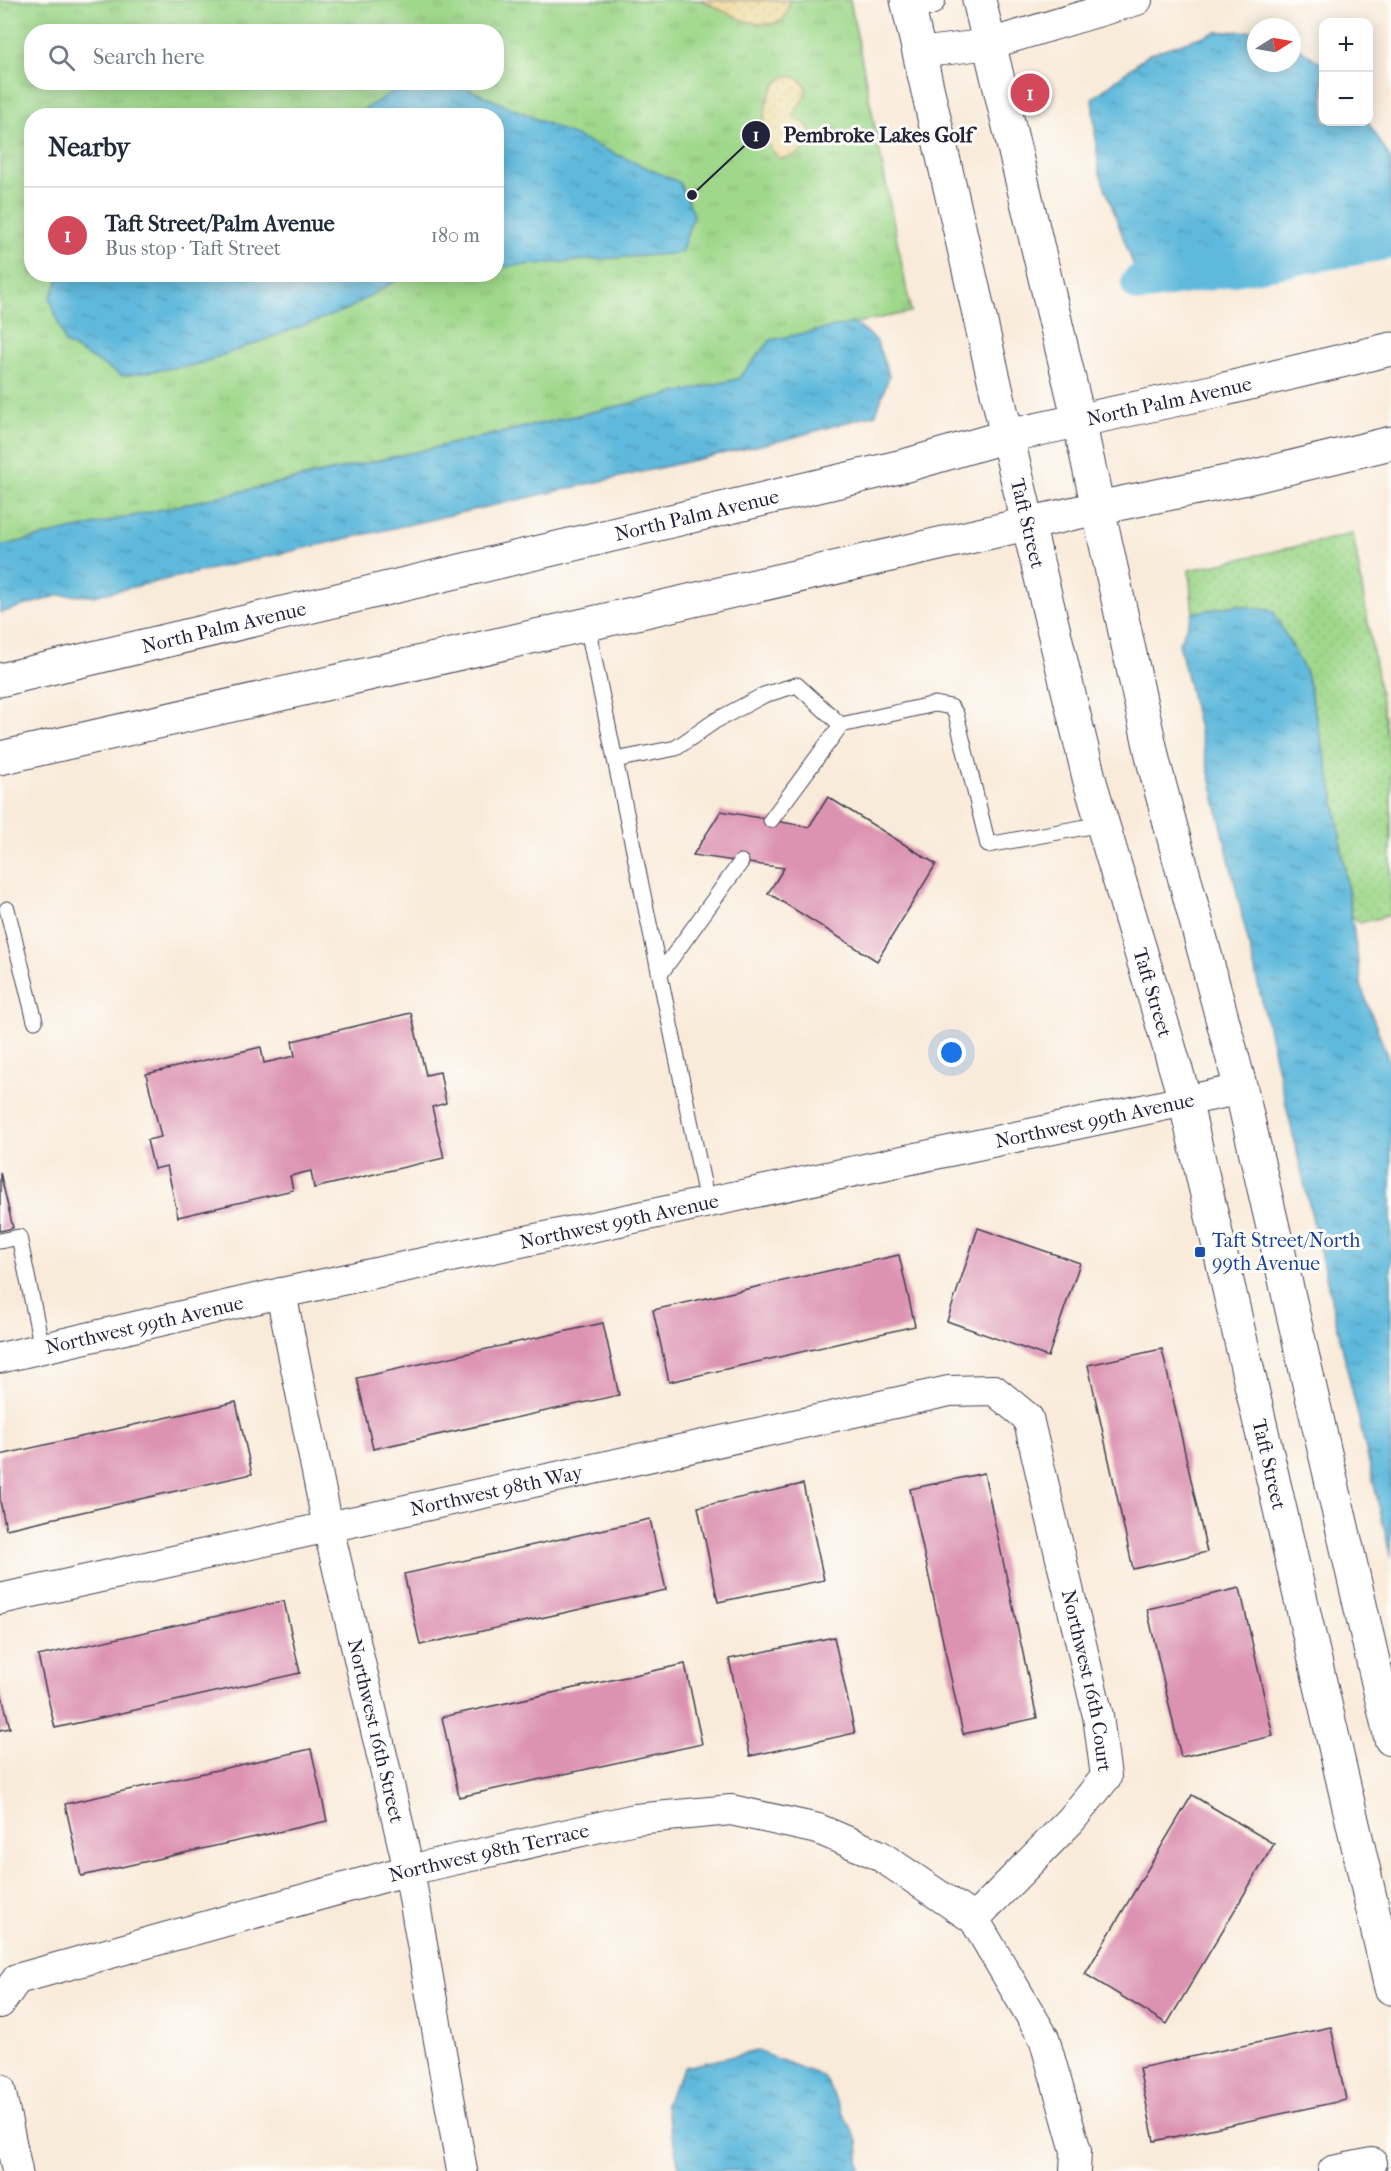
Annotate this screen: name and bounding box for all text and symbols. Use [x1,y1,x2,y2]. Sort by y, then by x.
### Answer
north arrow [1247,18,1301,72]
map controls [1319,18,1373,126]
button: + [1319,18,1373,72]
search box [24,24,504,90]
icon: search [45,41,78,74]
text: Search here [93,44,205,70]
pin: 1 [1010,70,1050,116]
button: − [1319,72,1373,126]
callout: Pembroke Lakes Golf [741,115,984,154]
text: Pembroke Lakes Golf [783,123,978,147]
text: 1 [753,125,759,146]
text: Nearby [48,132,130,163]
text: Taft Street/Palm Avenue [105,211,335,237]
text: 1 [64,224,71,247]
text: 180 m [431,224,480,247]
text: Bus stop · Taft Street [105,237,281,260]
street label: North Palm Avenue [1084,371,1254,430]
street label: Taft Street [1006,476,1050,571]
street label: North Palm Avenue [612,484,781,545]
street label: North Palm Avenue [139,596,308,658]
street label: Taft Street [1129,945,1177,1040]
your location [937,1038,966,1067]
street label: Northwest 99th Avenue [993,1088,1196,1152]
street label: Northwest 99th Avenue [517,1189,721,1254]
place label: Taft Street/North 99th Avenue [1212,1229,1361,1275]
marker: Taft Street/North 99th Avenue [1193,1245,1207,1259]
street label: Northwest 99th Avenue [43,1291,246,1359]
street label: Taft Street [1248,1417,1291,1512]
street label: Northwest 98th Way [408,1460,586,1520]
street label: Northwest 16th Court [1057,1587,1117,1773]
street label: Northwest 16th Street [343,1637,409,1825]
street label: Northwest 98th Terrace [386,1818,591,1887]

